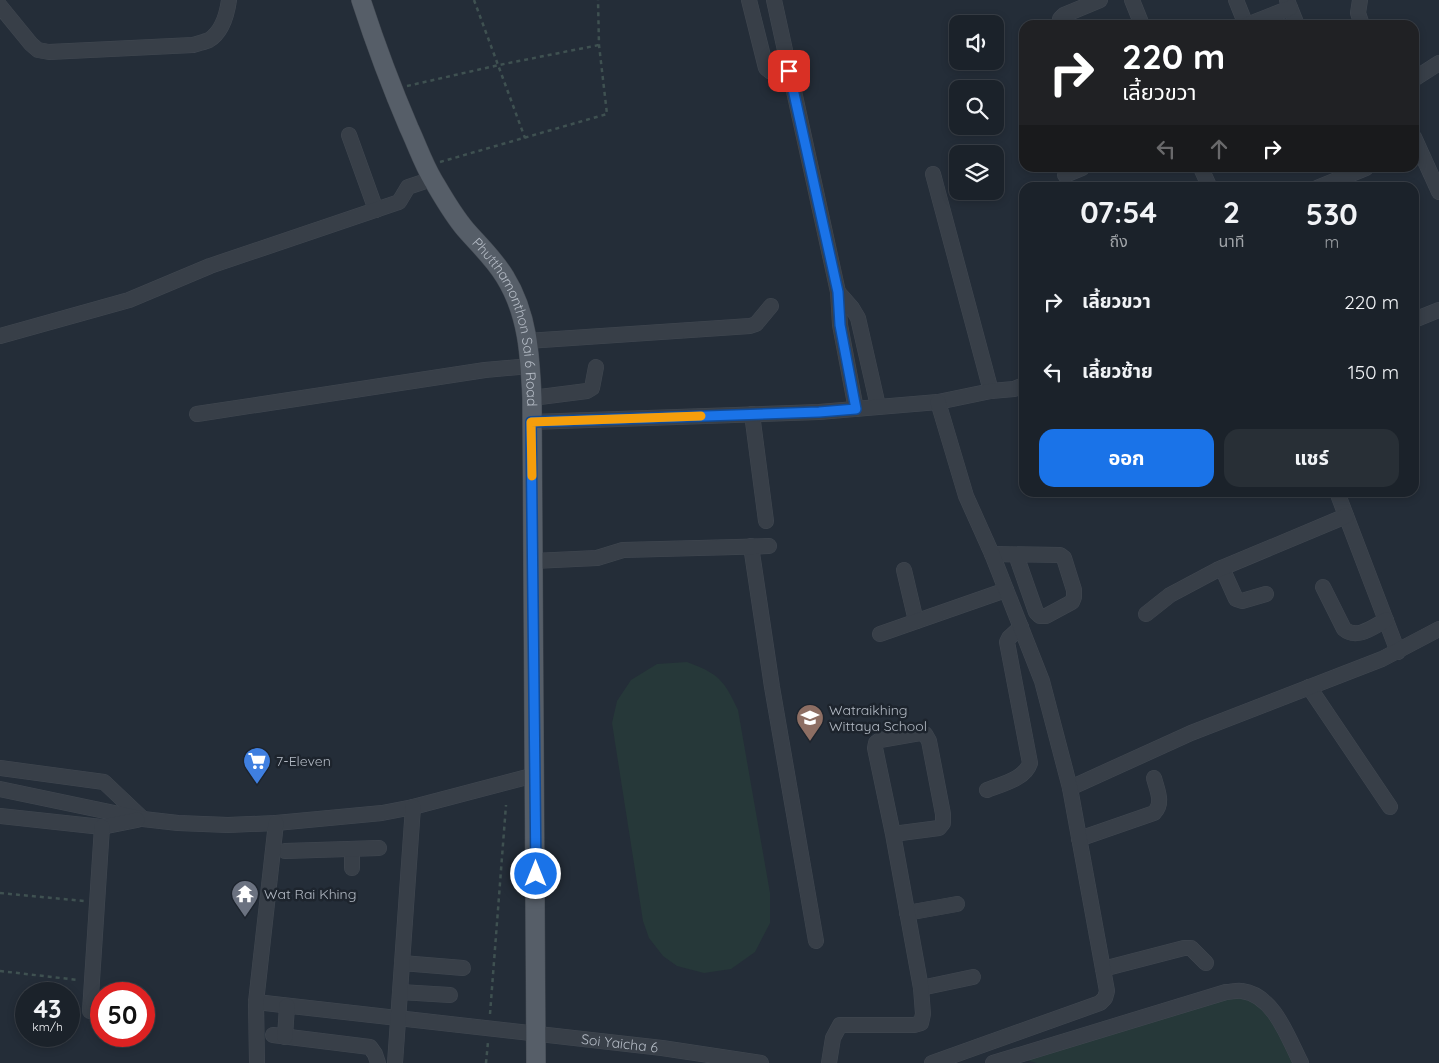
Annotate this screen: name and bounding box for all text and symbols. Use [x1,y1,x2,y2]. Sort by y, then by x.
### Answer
map controls [949,15,1004,200]
button: sound [949,15,1004,70]
text: 220 m [1122,34,1225,78]
icon: right [1039,40,1104,105]
pin [768,50,810,92]
icon: arrive [775,57,803,85]
text: เลี้ยวขวา [1122,78,1197,106]
button: search [949,80,1004,135]
icon: left [1152,135,1180,163]
icon: ahead [1205,135,1233,163]
icon: right [1258,135,1286,163]
button: layers [949,145,1004,200]
text: 07:54 [1080,193,1157,231]
text: 2 [1223,193,1240,231]
text: 530 [1306,195,1358,233]
text: ถึง [1110,231,1128,251]
text: นาที [1218,231,1245,251]
text: m [1324,232,1339,252]
street label: Phutthamonthon Sai 6 Road [468,234,541,406]
icon: right [1039,288,1067,316]
text: เลี้ยวขวา [1082,289,1151,313]
text: 220 m [1344,290,1399,314]
icon: left [1039,358,1067,386]
text: เลี้ยวซ้าย [1082,359,1153,383]
text: 150 m [1348,360,1399,384]
button: ออก [1039,429,1214,487]
button: แชร์ [1224,429,1399,487]
place label: Watraikhing Wittaya School [829,701,927,735]
school or university icon: Watraikhing Wittaya School [795,703,825,742]
supermarket icon: 7-Eleven [242,746,272,785]
place label: 7-Eleven [276,752,331,770]
position arrow [509,847,561,899]
temple icon: Wat Rai Khing [230,879,260,918]
place label: Wat Rai Khing [264,885,356,903]
speed limit sign: 50 [90,982,155,1047]
text: 43 [33,993,62,1024]
text: km/h [32,1019,63,1034]
street label: Soi Yaicha 6 [580,1030,659,1057]

